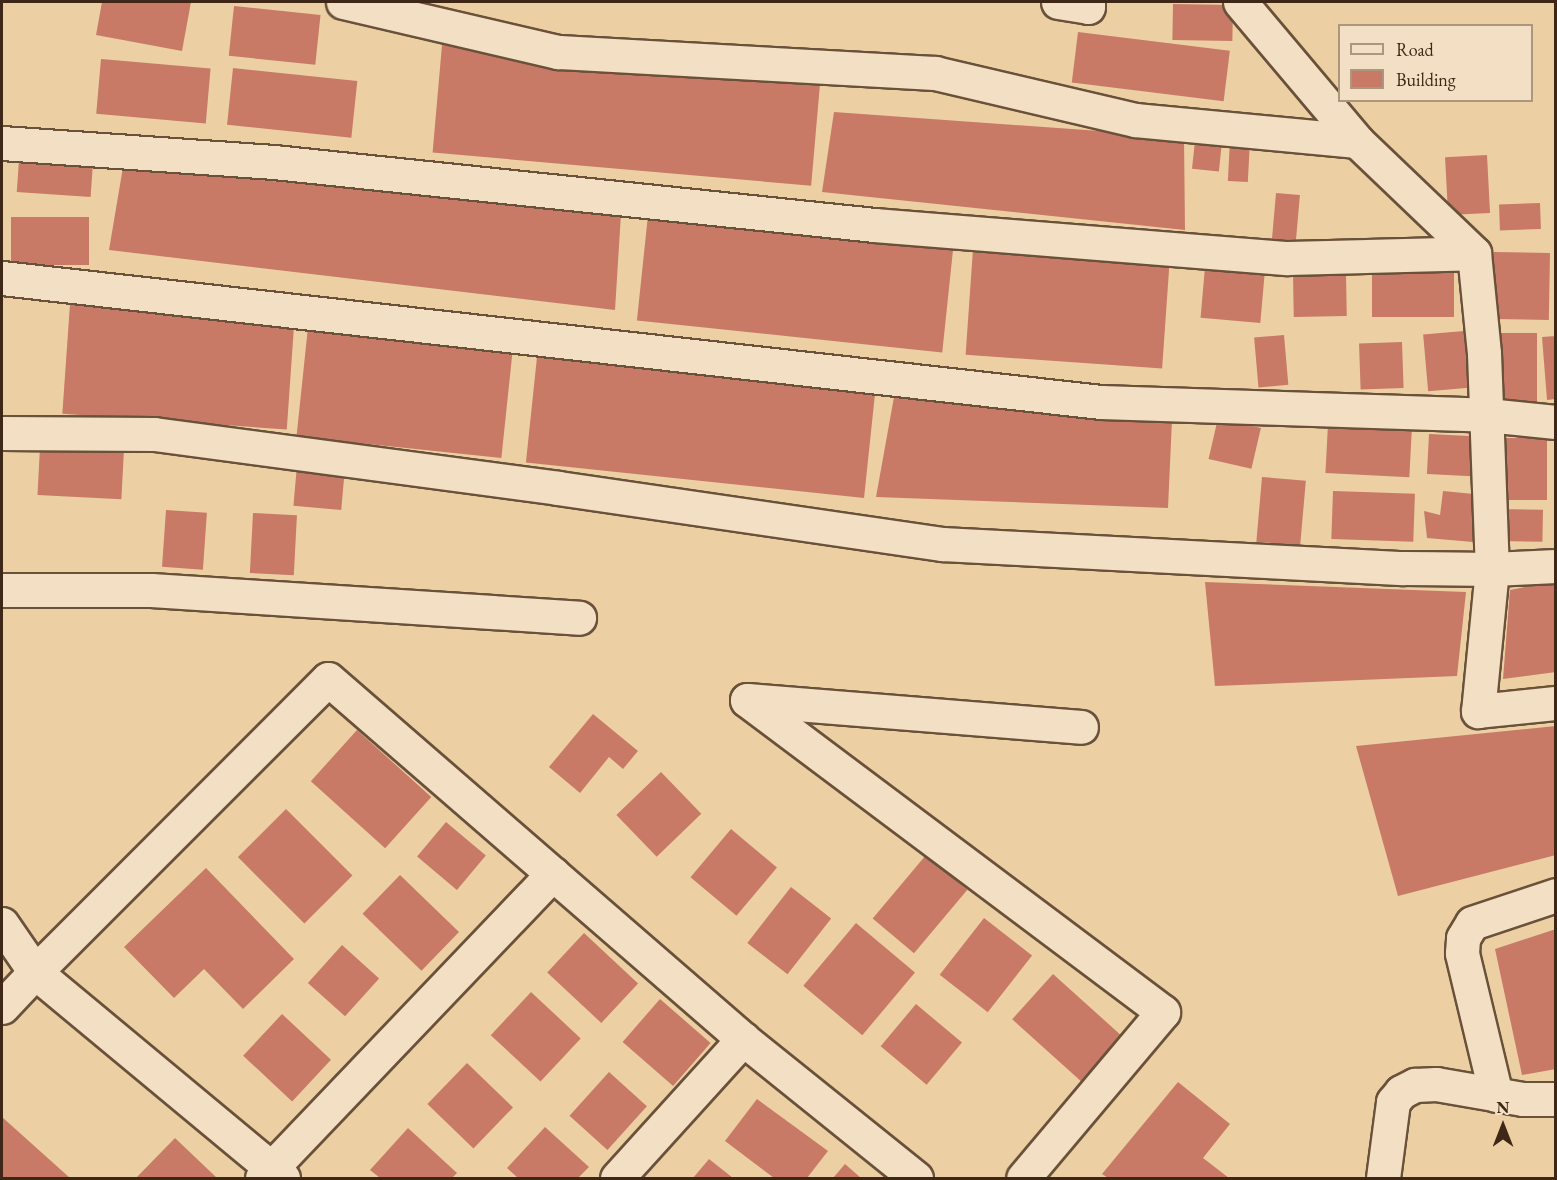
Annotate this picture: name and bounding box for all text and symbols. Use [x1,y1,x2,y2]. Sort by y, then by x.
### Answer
legend [1338,24,1533,102]
text: Road [1396,38,1434,61]
text: Building [1396,68,1456,91]
north arrow [1473,1096,1533,1156]
text: N [1497,1097,1509,1118]

